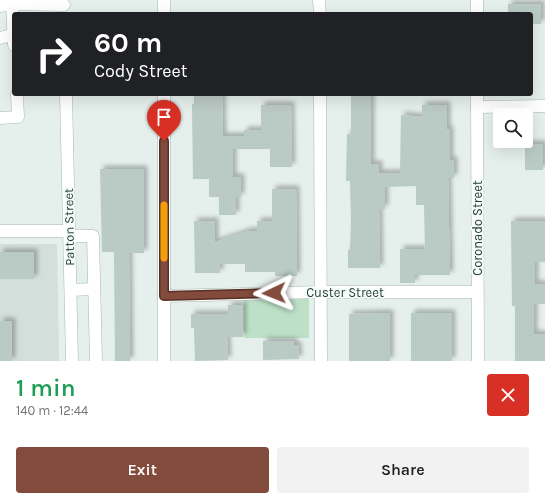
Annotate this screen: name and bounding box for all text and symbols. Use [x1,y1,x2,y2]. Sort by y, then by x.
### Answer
text: 60 m [94,26,162,59]
icon: right [28,28,80,80]
text: Cody Street [94,60,188,82]
pin [147,100,181,141]
icon: arrive [153,106,175,128]
map controls [493,108,533,148]
button: search [493,108,533,148]
street label: Coronado Street [470,180,485,276]
street label: Patton Street [61,188,77,266]
position arrow [253,272,295,314]
street label: Custer Street [306,285,384,300]
text: 1 min [16,374,76,402]
button: close [487,374,529,416]
text: 140 m · 12:44 [16,403,88,418]
button: Exit [16,447,269,493]
button: Share [277,447,529,493]

